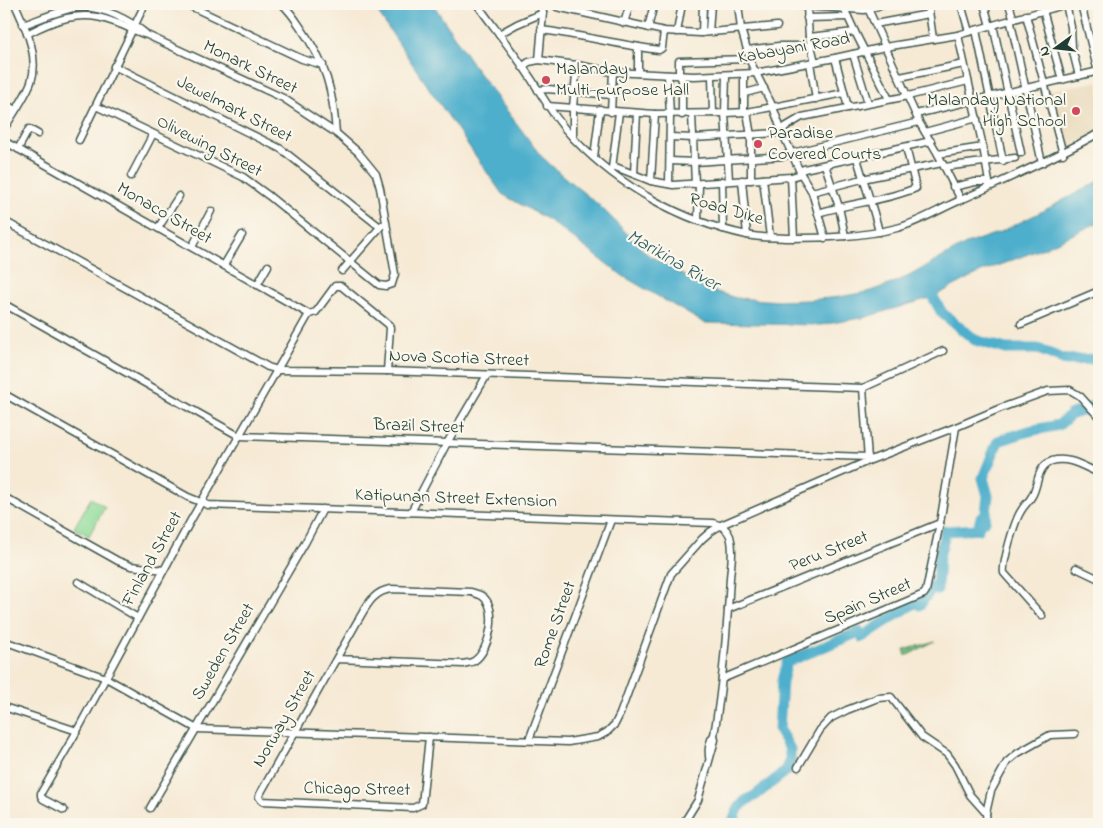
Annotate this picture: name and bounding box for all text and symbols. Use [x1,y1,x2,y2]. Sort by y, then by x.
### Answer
north arrow [1030,22,1080,72]
street label: Kabayani Road [736,26,852,72]
street label: Monark Street [198,34,302,102]
text: N [1034,44,1056,58]
place label: Malanday Multi-purpose Hall [556,57,689,104]
street label: Jewelmark Street [172,70,296,150]
marker: Malanday Multi-purpose Hall [540,74,552,86]
place label: Malanday National High School [927,88,1066,136]
marker: Malanday National High School [1070,105,1082,117]
street label: Olivewing Street [151,109,266,186]
place label: Paradise Covered Courts [768,121,881,168]
marker: Paradise Covered Courts [752,138,764,150]
street label: Monaco Street [112,176,216,252]
street label: Road Dike [686,187,767,233]
water label: Marikina River [621,223,726,300]
street label: Nova Scotia Street [388,344,530,374]
street label: Brazil Street [372,412,465,442]
street label: Katipunan Street Extension [355,482,558,516]
street label: Finland Street [116,507,190,612]
street label: Peru Street [786,524,872,580]
street label: Spain Street [820,572,916,632]
street label: Rome Street [528,578,584,672]
street label: Sweden Street [186,599,262,705]
street label: Norway Street [247,666,323,772]
street label: Chicago Street [303,776,411,805]

